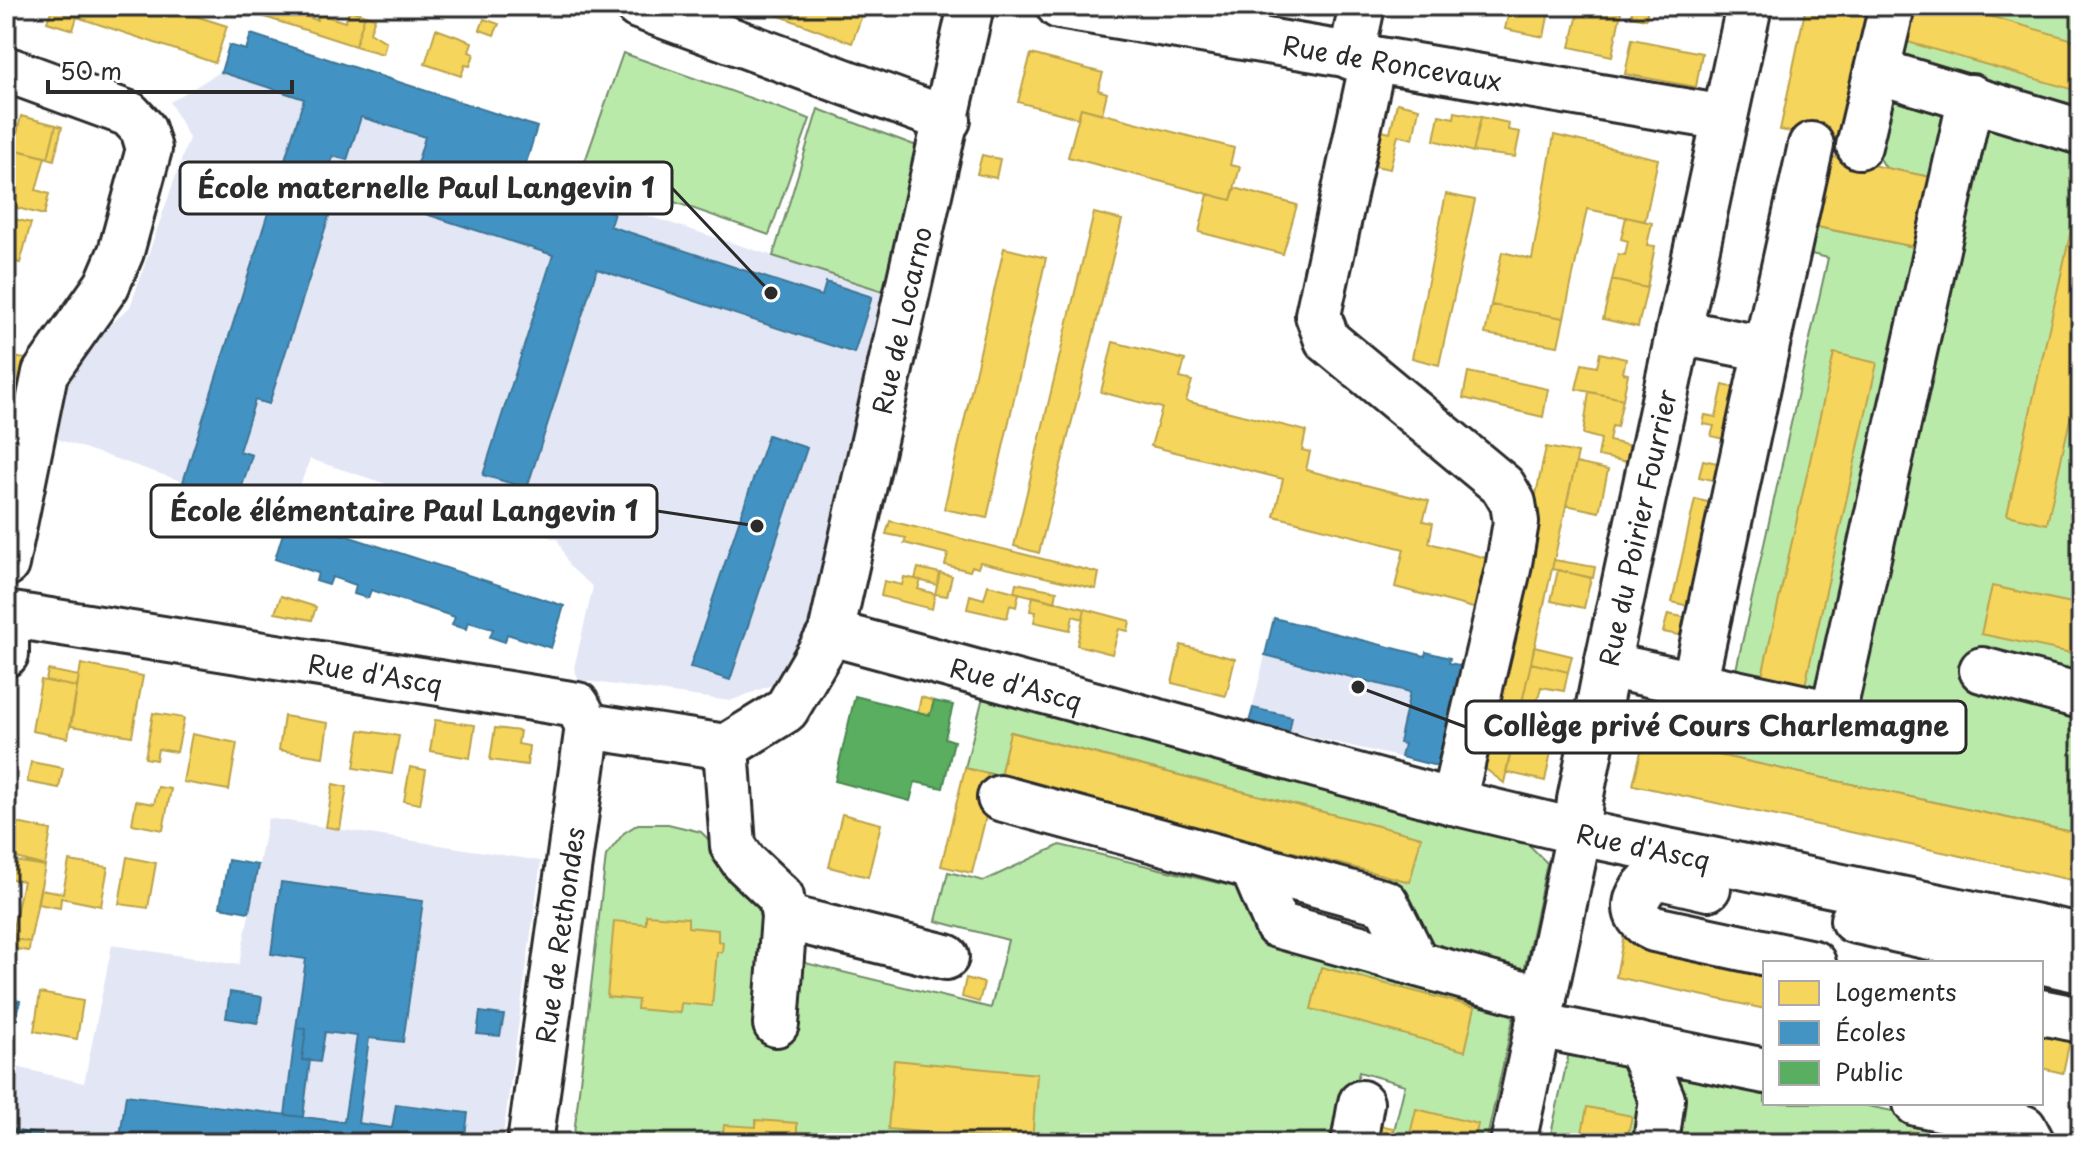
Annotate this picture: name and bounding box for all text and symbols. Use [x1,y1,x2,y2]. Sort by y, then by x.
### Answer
street label: Rue de Roncevaux [1280,24,1505,100]
scale bar [48,44,292,94]
text: 50 m [60,52,122,88]
callout: École maternelle Paul Langevin 1 [180,162,672,214]
text: École maternelle Paul Langevin 1 [197,165,655,208]
street label: Rue de Locarno [861,222,941,418]
street label: Rue du Poirier Fourrier [1588,385,1686,670]
callout: École élémentaire Paul Langevin 1 [151,485,657,537]
text: École élémentaire Paul Langevin 1 [170,488,638,531]
street label: Rue d'Ascq [305,643,445,703]
street label: Rue d'Ascq [946,647,1087,720]
callout: Collège privé Cours Charlemagne [1466,701,1966,753]
text: Collège privé Cours Charlemagne [1483,703,1949,746]
street label: Rue d'Ascq [1573,813,1714,879]
street label: Rue de Rethondes [525,824,593,1046]
legend [1763,961,2043,1105]
text: Logements [1835,973,1957,1009]
text: Écoles [1835,1013,1906,1049]
text: Public [1835,1053,1903,1089]

